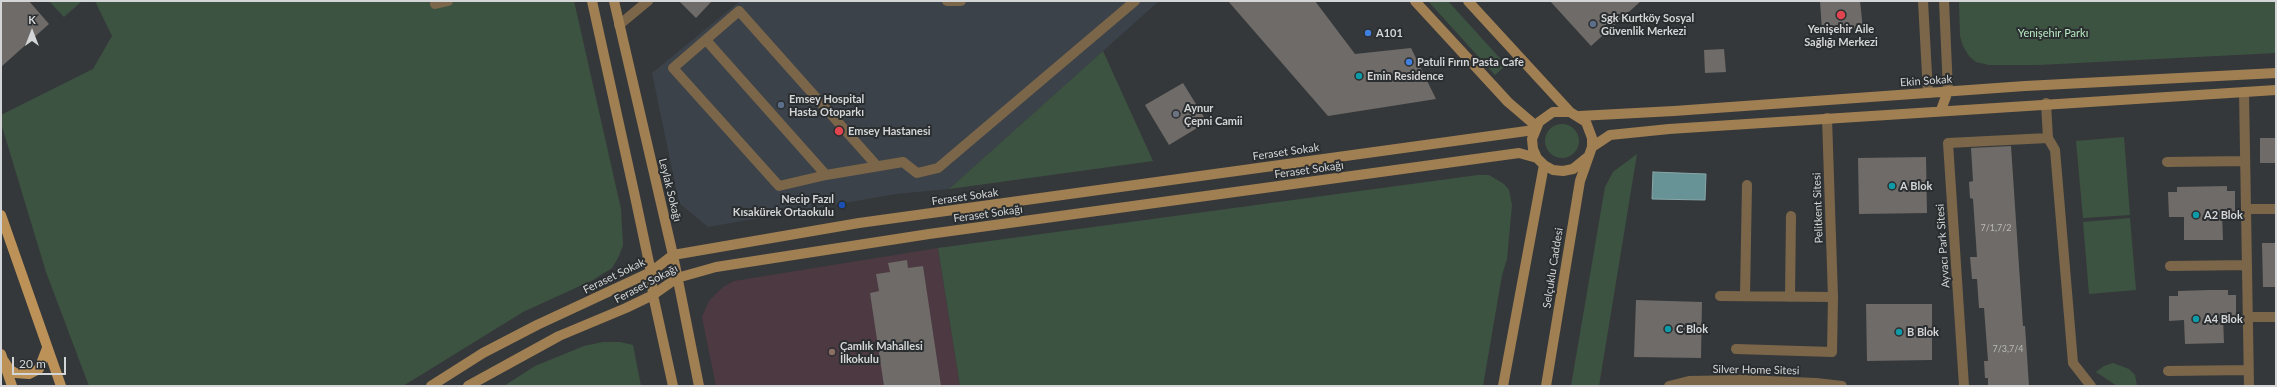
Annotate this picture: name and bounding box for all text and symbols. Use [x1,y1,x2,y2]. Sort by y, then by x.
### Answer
marker: Yenişehir Aile Sağlığı Merkezi [1835,9,1847,21]
place label: Sgk Kurtköy Sosyal Güvenlik Merkezi [1601,11,1694,37]
north arrow [12,12,52,52]
text: K [28,13,36,26]
marker: Sgk Kurtköy Sosyal Güvenlik Merkezi [1588,19,1598,29]
place label: Yenişehir Aile Sağlığı Merkezi [1804,22,1878,48]
place label: A101 [1376,26,1403,40]
park label: Yenişehir Parkı [2018,26,2088,40]
marker: A101 [1363,28,1373,38]
place label: Patuli Fırın Pasta Cafe [1417,55,1524,69]
marker: Patuli Fırın Pasta Cafe [1404,57,1414,67]
place label: Emin Residence [1367,69,1444,83]
marker: Emin Residence [1354,71,1364,81]
street label: Ekin Sokak [1899,73,1953,89]
place label: Emsey Hospital Hasta Otoparkı [789,92,864,118]
marker: Emsey Hospital Hasta Otoparkı [776,100,786,110]
place label: Aynur Çepni Camii [1184,101,1243,127]
marker: Aynur Çepni Camii [1171,109,1181,119]
place label: Emsey Hastanesi [848,124,931,138]
marker: Emsey Hastanesi [833,125,845,137]
street label: Feraset Sokak [1252,141,1320,163]
street label: Leylak Sokağı [656,157,684,223]
street label: Feraset Sokağı [1274,159,1344,181]
street label: Pelitkent Sitesi [1810,172,1826,244]
place label: A Blok [1900,179,1932,193]
marker: A Blok [1887,181,1897,191]
street label: Feraset Sokak [931,186,999,208]
place label: Necip Fazıl Kısakürek Ortaokulu [733,192,834,218]
marker: Necip Fazıl Kısakürek Ortaokulu [837,200,847,210]
street label: Feraset Sokağı [953,203,1023,225]
street label: Ayvacı Park Sitesi [1933,203,1953,289]
place label: A2 Blok [2204,208,2243,222]
marker: A2 Blok [2191,210,2201,220]
house number: 7/1,7/2 [1980,223,2012,233]
street label: Selçuklu Caddesi [1540,227,1566,309]
street label: Feraset Sokak [581,255,647,297]
street label: Feraset Sokağı [612,262,680,306]
place label: A4 Blok [2204,312,2243,326]
marker: A4 Blok [2191,314,2201,324]
place label: C Blok [1676,322,1708,336]
marker: C Blok [1663,324,1673,334]
place label: B Blok [1907,325,1939,339]
marker: B Blok [1894,327,1904,337]
place label: Çamlık Mahallesi İlkokulu [840,339,923,365]
house number: 7/3,7/4 [1992,344,2024,354]
marker: Çamlık Mahallesi İlkokulu [827,347,837,357]
scale bar [14,349,68,375]
text: 20 m [19,356,46,371]
street label: Silver Home Sitesi [1712,363,1800,377]

